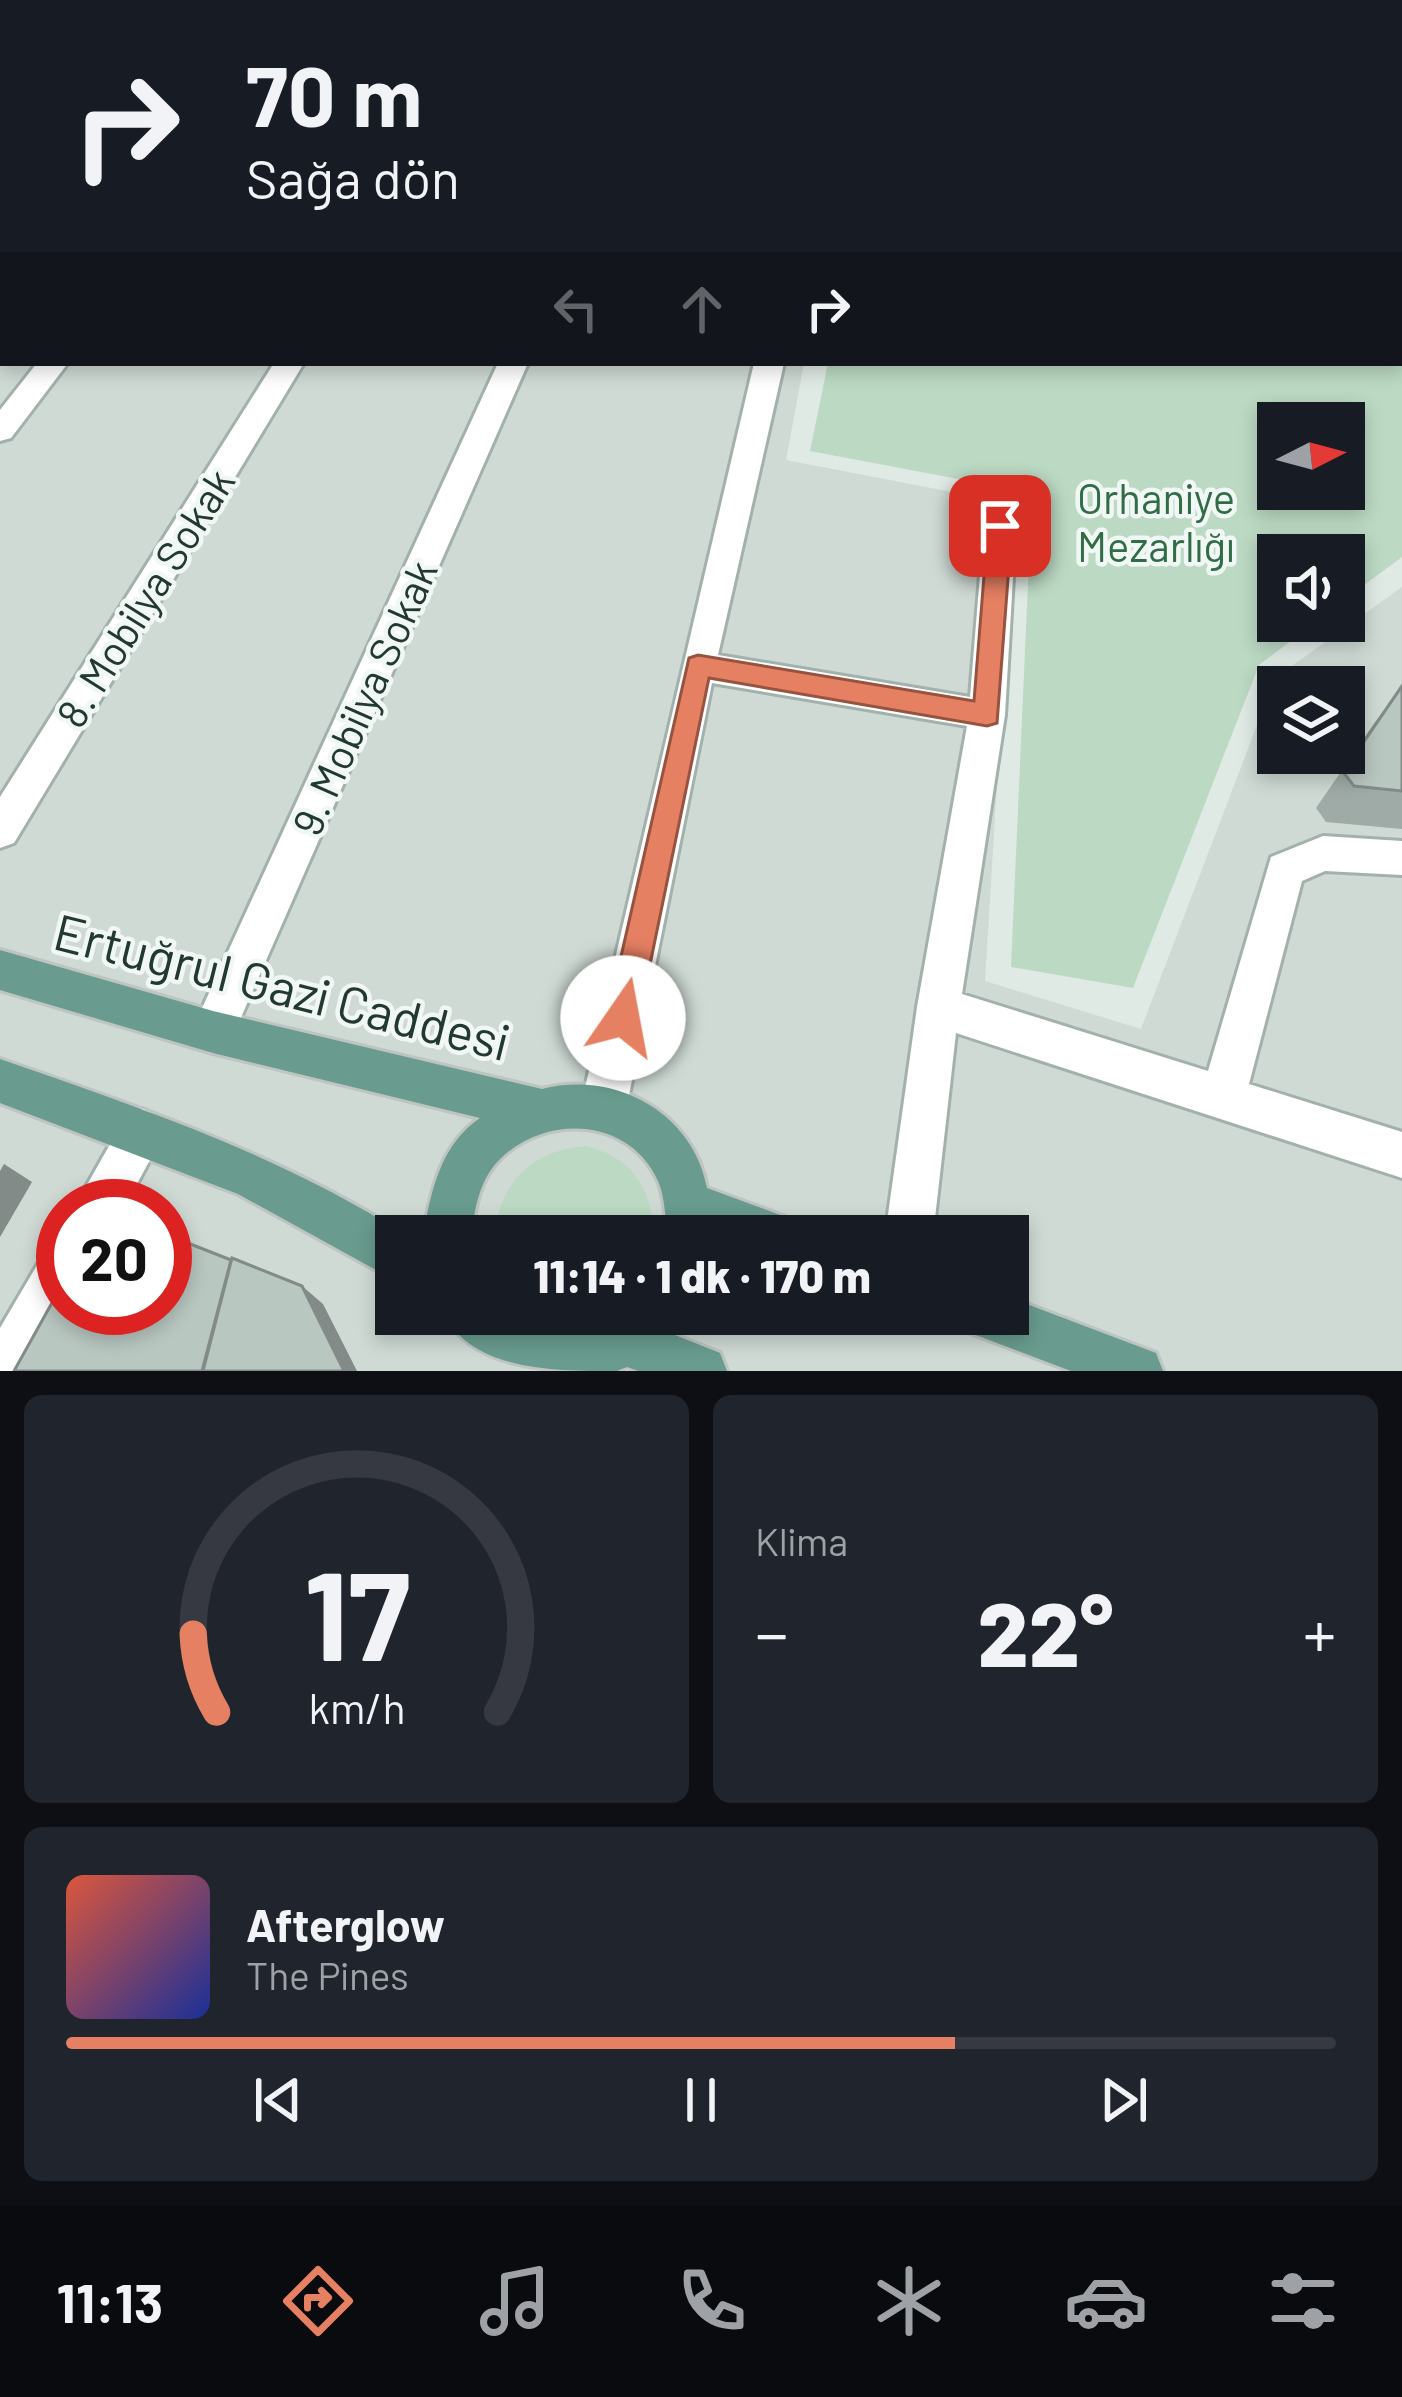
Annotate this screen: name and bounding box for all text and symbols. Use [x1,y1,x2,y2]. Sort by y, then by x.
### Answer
text: 70 m [246,43,422,144]
icon: right [48,48,204,204]
text: Sağa dön [246,145,460,210]
icon: left [543,276,609,342]
icon: ahead [669,276,735,342]
icon: right [795,276,861,342]
north arrow [1257,402,1365,510]
map controls [1257,402,1365,774]
street label: 8. Mobilya Sokak [44,458,244,736]
park label: Orhaniye Mezarlığı [1077,472,1235,571]
pin [949,475,1051,577]
icon: arrive [967,493,1033,559]
button: sound [1257,534,1365,642]
street label: 9. Mobilya Sokak [280,552,447,843]
button: layers [1257,666,1365,774]
street label: Ertuğrul Gazi Caddesi [48,899,516,1071]
position arrow [560,955,686,1081]
speed limit sign: 20 [36,1179,192,1335]
text: 11:14 · 1 dk · 170 m [533,1248,871,1302]
text: Klima [755,1517,848,1564]
text: 17 [303,1536,410,1686]
text: 22° [978,1577,1113,1685]
text: − [755,1592,788,1671]
text: + [1303,1592,1336,1671]
text: km/h [308,1681,405,1733]
text: Afterglow [246,1897,445,1951]
text: The Pines [246,1951,409,1998]
icon: previous [245,2067,311,2133]
icon: pause [668,2067,734,2133]
icon: next [1091,2067,1157,2133]
icon: directions [276,2259,360,2343]
icon: music [473,2259,557,2343]
icon: phone [670,2259,754,2343]
icon: climate [867,2259,951,2343]
icon: car [1064,2259,1148,2343]
icon: filters [1261,2259,1345,2343]
text: 11:13 [57,2269,163,2334]

